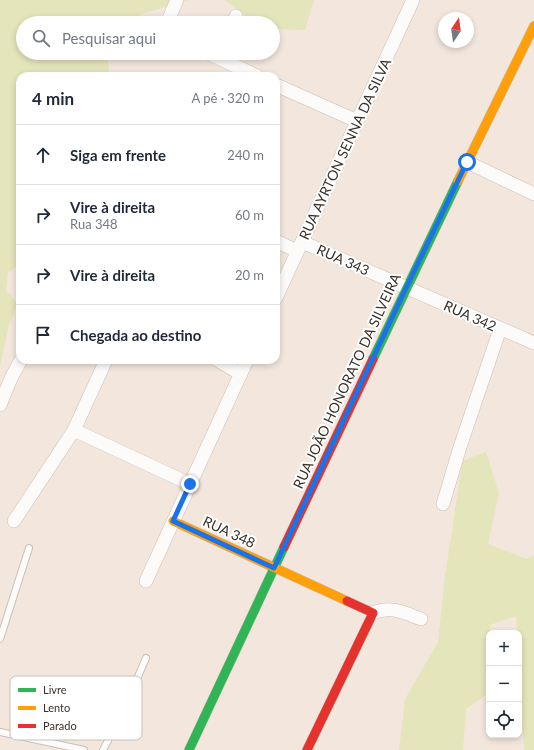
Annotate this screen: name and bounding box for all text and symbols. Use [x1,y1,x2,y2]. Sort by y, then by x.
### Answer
north arrow [438,12,474,48]
search box [16,16,280,60]
icon: search [30,27,52,49]
text: Pesquisar aqui [62,29,156,47]
street label: RUA AYRTON SENNA DA SILVA [295,55,394,242]
text: 4 min [32,88,74,109]
text: A pé · 320 m [191,90,264,106]
icon: ahead [32,144,54,166]
text: Siga em frente [70,146,166,164]
text: 240 m [227,147,264,163]
route start [458,153,476,171]
text: Vire à direita [70,198,155,216]
icon: right [32,204,54,226]
text: 60 m [235,207,264,223]
text: Rua 348 [70,216,118,232]
street label: RUA 343 [314,240,372,279]
icon: right [32,264,54,286]
text: Vire à direita [70,266,155,284]
text: 20 m [235,267,264,283]
street label: RUA JOÃO HONORATO DA SILVEIRA [289,270,404,491]
street label: RUA 342 [441,296,499,335]
icon: arrive [32,324,54,346]
text: Chegada ao destino [70,326,201,344]
route end [181,475,199,493]
street label: RUA 348 [200,512,258,551]
map controls [486,630,522,738]
button: + [486,630,522,666]
button: − [486,666,522,702]
legend [10,676,142,740]
text: Livre [43,683,67,696]
text: Lento [43,701,70,714]
button: locate [486,702,522,738]
text: Parado [43,719,77,732]

